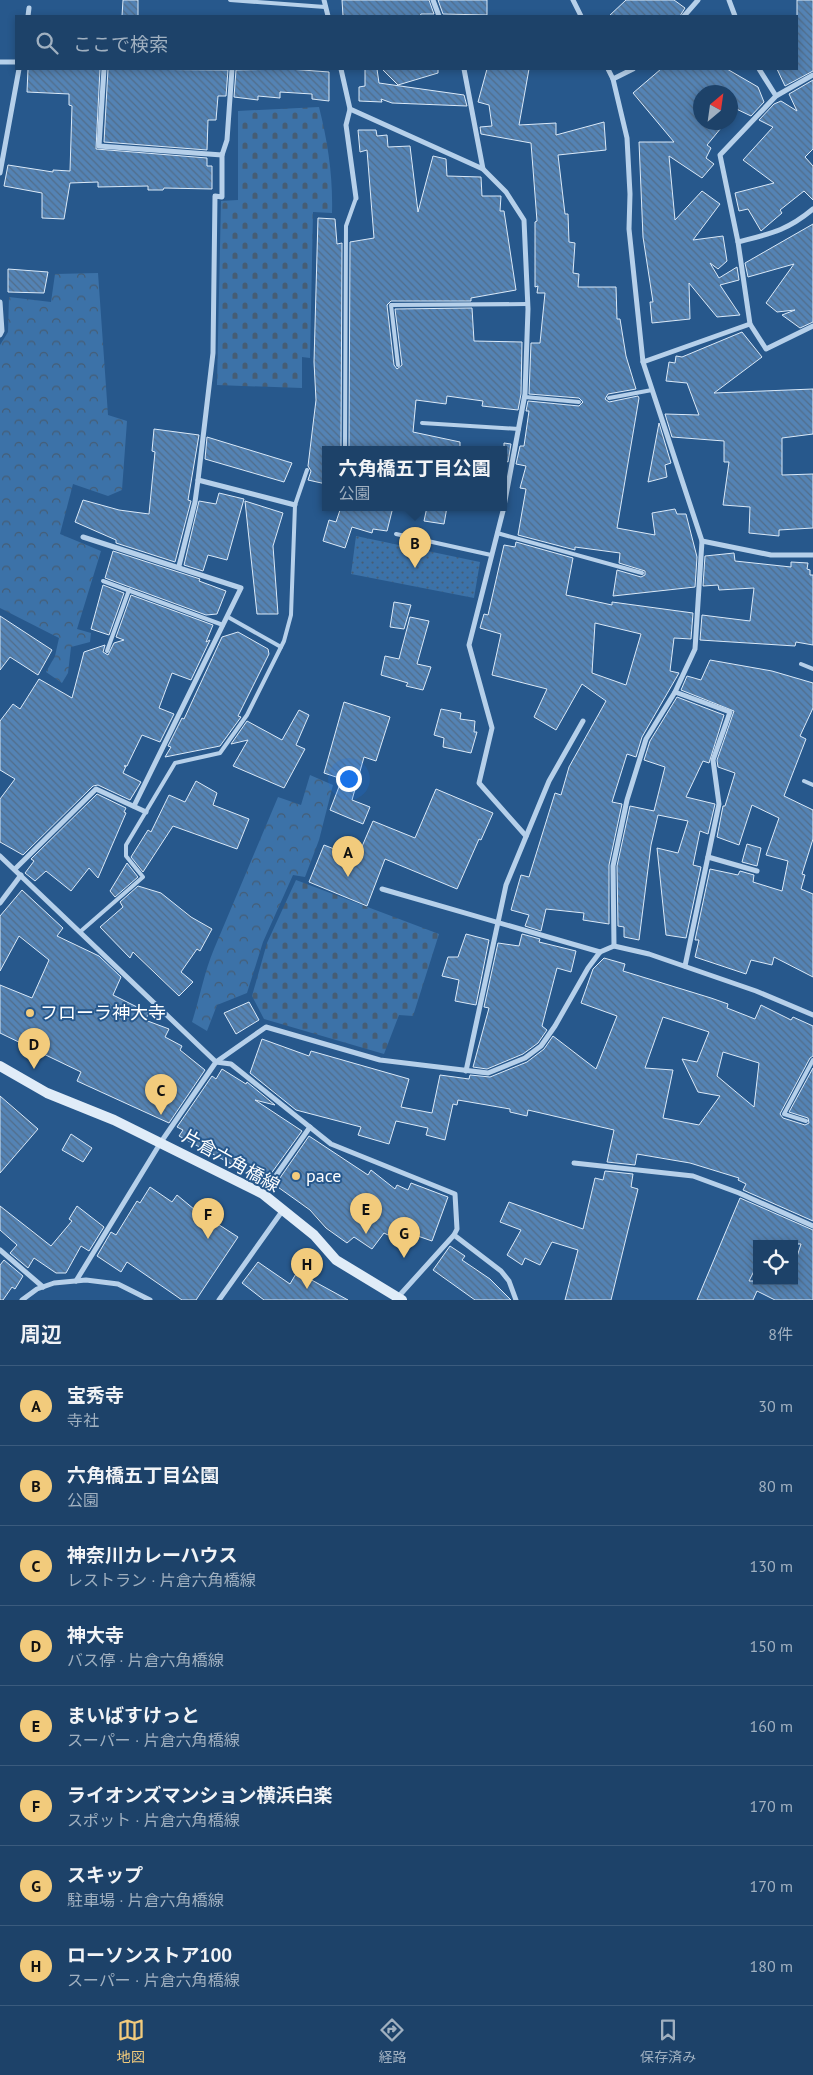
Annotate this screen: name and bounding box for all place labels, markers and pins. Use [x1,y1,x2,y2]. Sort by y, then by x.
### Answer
pin: B [399,527,431,568]
pin: A [332,836,364,877]
place label: フローラ神大寺 [40,1001,166,1024]
marker: フローラ神大寺 [24,1007,36,1019]
pin: D [18,1028,50,1069]
pin: C [145,1074,177,1115]
place label: pace [306,1164,342,1187]
marker: pace [290,1170,302,1182]
pin: E [350,1193,382,1234]
pin: F [192,1198,224,1239]
pin: G [388,1217,420,1258]
pin: H [291,1248,323,1289]

